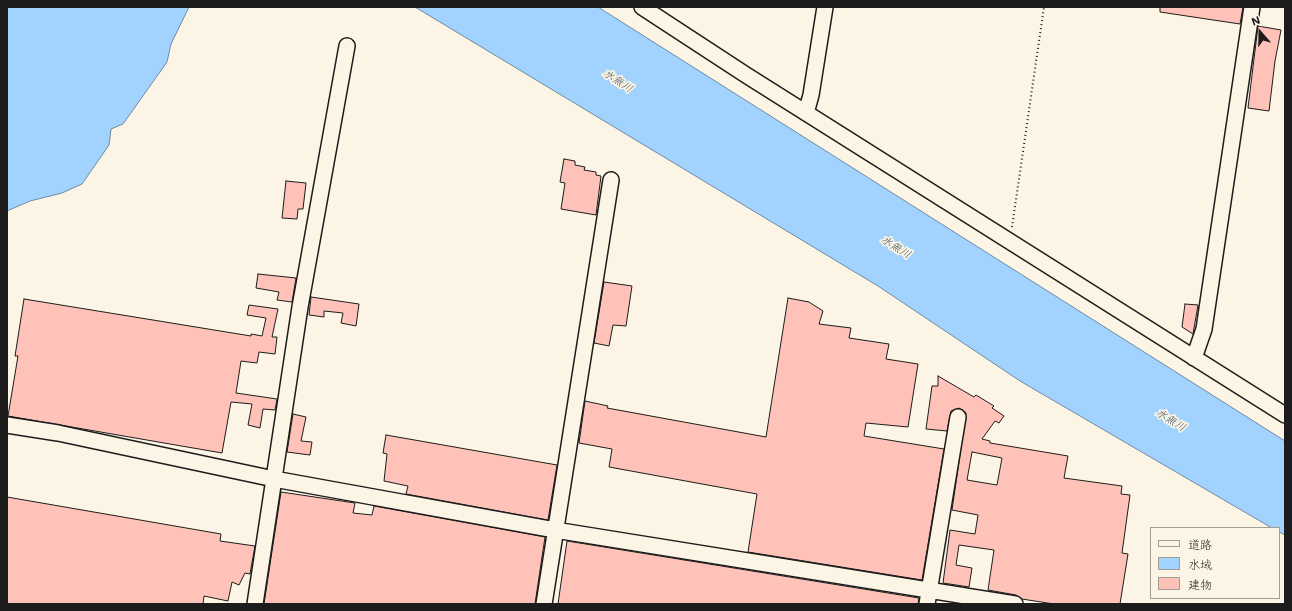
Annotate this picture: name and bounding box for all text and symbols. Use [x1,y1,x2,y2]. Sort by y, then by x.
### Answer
north arrow [1240,12,1280,52]
text: N [1249,12,1262,29]
water label: 水無川 [601,66,635,96]
water label: 水無川 [879,233,913,261]
water label: 水無川 [1154,406,1188,434]
legend [1150,527,1280,599]
text: 道路 [1188,536,1212,552]
text: 水域 [1188,556,1212,572]
text: 建物 [1188,576,1212,592]

